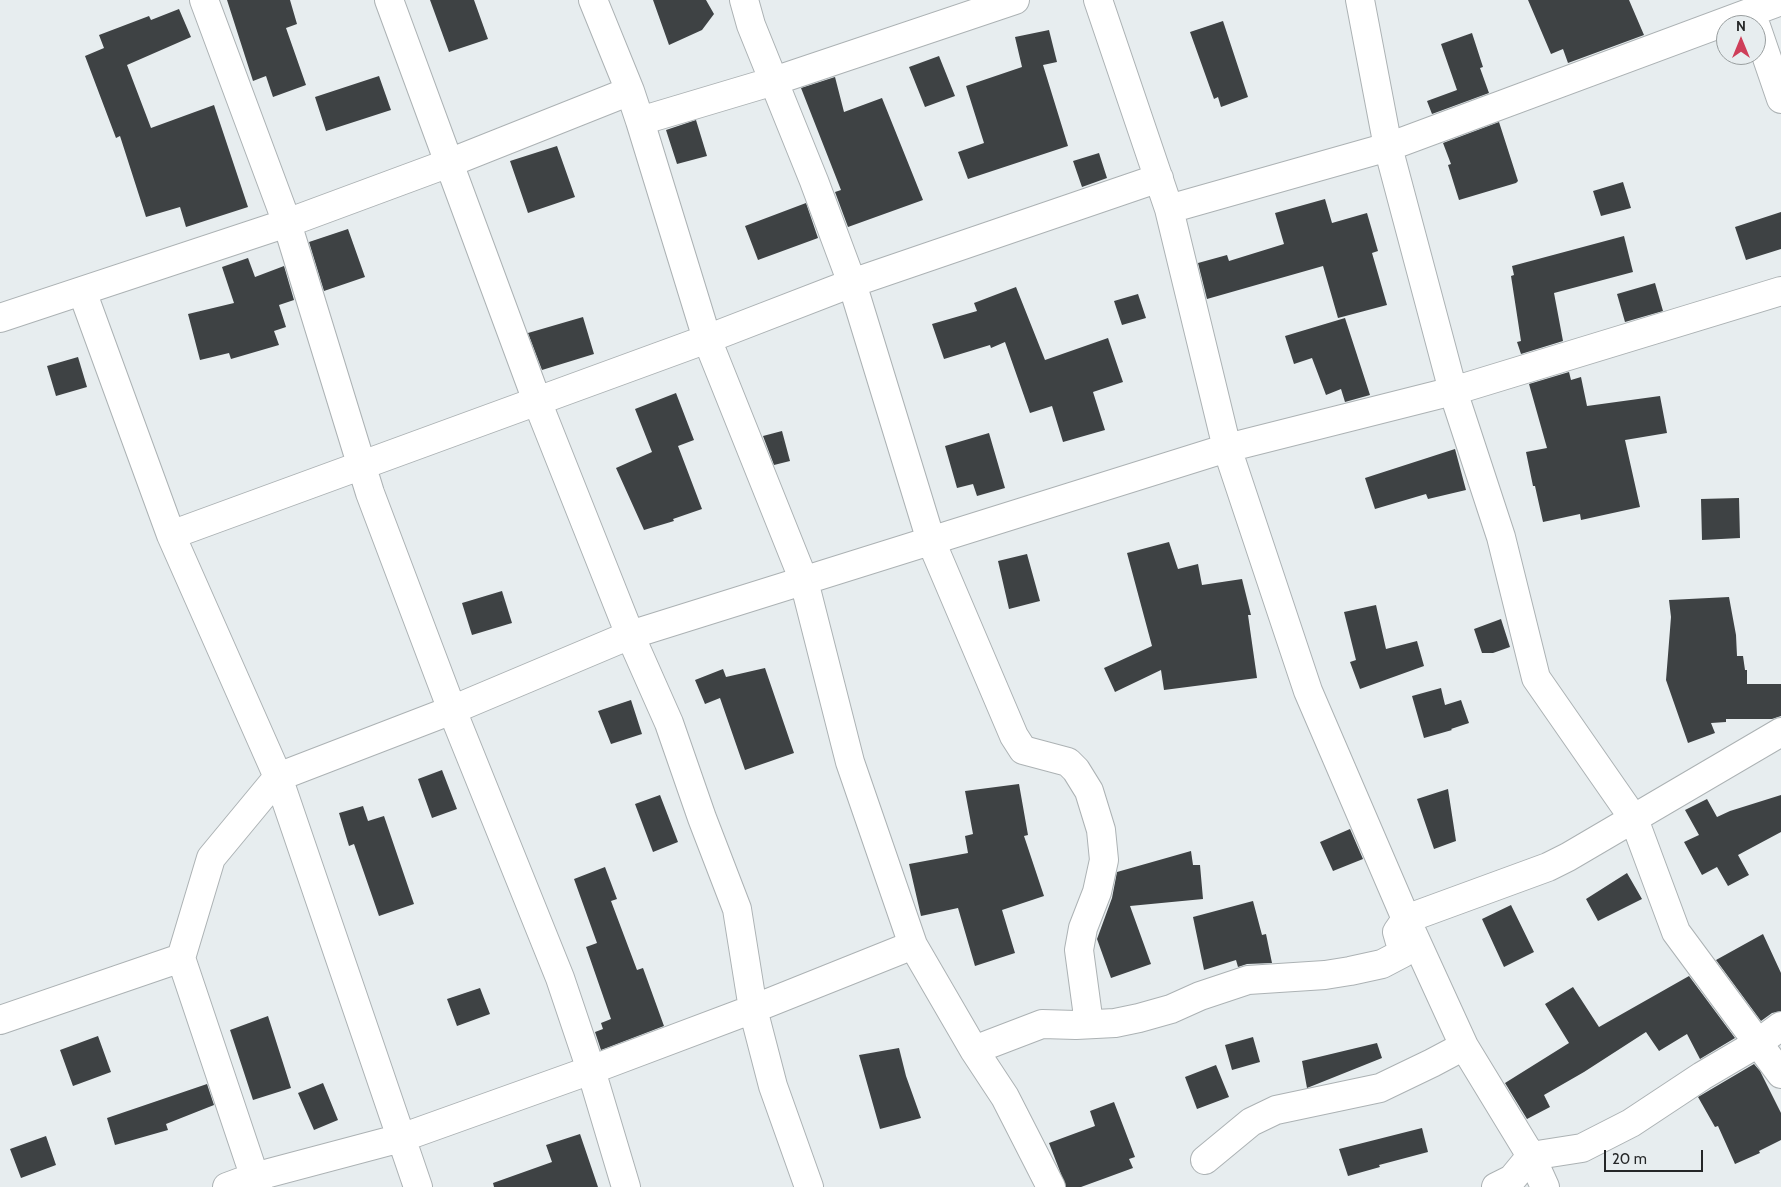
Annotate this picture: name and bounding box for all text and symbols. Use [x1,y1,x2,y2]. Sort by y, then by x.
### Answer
north arrow [1716,15,1766,65]
text: N [1736,17,1746,35]
scale bar [1606,1140,1705,1172]
text: 20 m [1612,1150,1647,1168]

